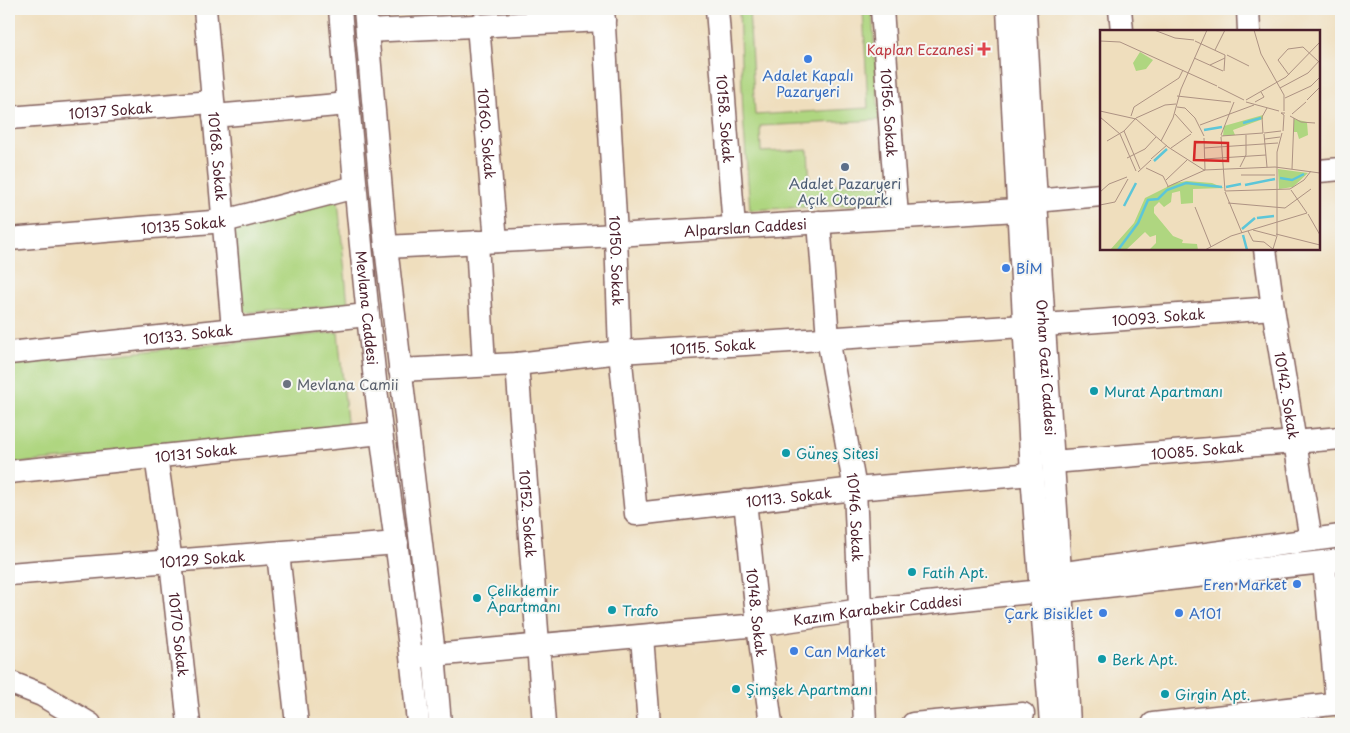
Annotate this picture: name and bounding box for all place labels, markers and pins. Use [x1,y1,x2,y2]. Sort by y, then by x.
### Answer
place label: Kaplan Eczanesi [867,39,974,60]
marker: Kaplan Eczanesi [978,43,990,55]
marker: Adalet Kapalı Pazaryeri [802,53,814,65]
place label: Adalet Kapalı Pazaryeri [762,65,854,102]
marker: Adalet Pazaryeri Açık Otoparkı [839,161,851,173]
place label: Adalet Pazaryeri Açık Otoparkı [789,173,901,210]
place label: BİM [1016,258,1043,279]
marker: BİM [1000,262,1012,274]
place label: Mevlana Camii [297,374,399,395]
marker: Mevlana Camii [281,378,293,390]
place label: Murat Apartmanı [1104,381,1223,402]
marker: Murat Apartmanı [1088,385,1100,397]
place label: Güneş Sitesi [796,443,879,464]
marker: Güneş Sitesi [780,447,792,459]
place label: Fatih Apt. [922,562,988,583]
marker: Fatih Apt. [906,566,918,578]
place label: Eren Market [1203,574,1287,595]
marker: Eren Market [1291,578,1303,590]
place label: Çelikdemir Apartmanı [487,580,561,617]
marker: Çelikdemir Apartmanı [471,592,483,604]
place label: Trafo [622,600,658,621]
place label: Çark Bisiklet [1004,603,1093,624]
place label: A101 [1189,603,1221,624]
marker: Trafo [606,604,618,616]
marker: Çark Bisiklet [1097,607,1109,619]
marker: A101 [1173,607,1185,619]
place label: Can Market [804,641,886,662]
marker: Can Market [788,645,800,657]
place label: Berk Apt. [1112,649,1178,670]
marker: Berk Apt. [1096,653,1108,665]
place label: Şimşek Apartmanı [746,679,872,700]
marker: Şimşek Apartmanı [730,683,742,695]
place label: Girgin Apt. [1175,684,1251,705]
marker: Girgin Apt. [1159,688,1171,700]

